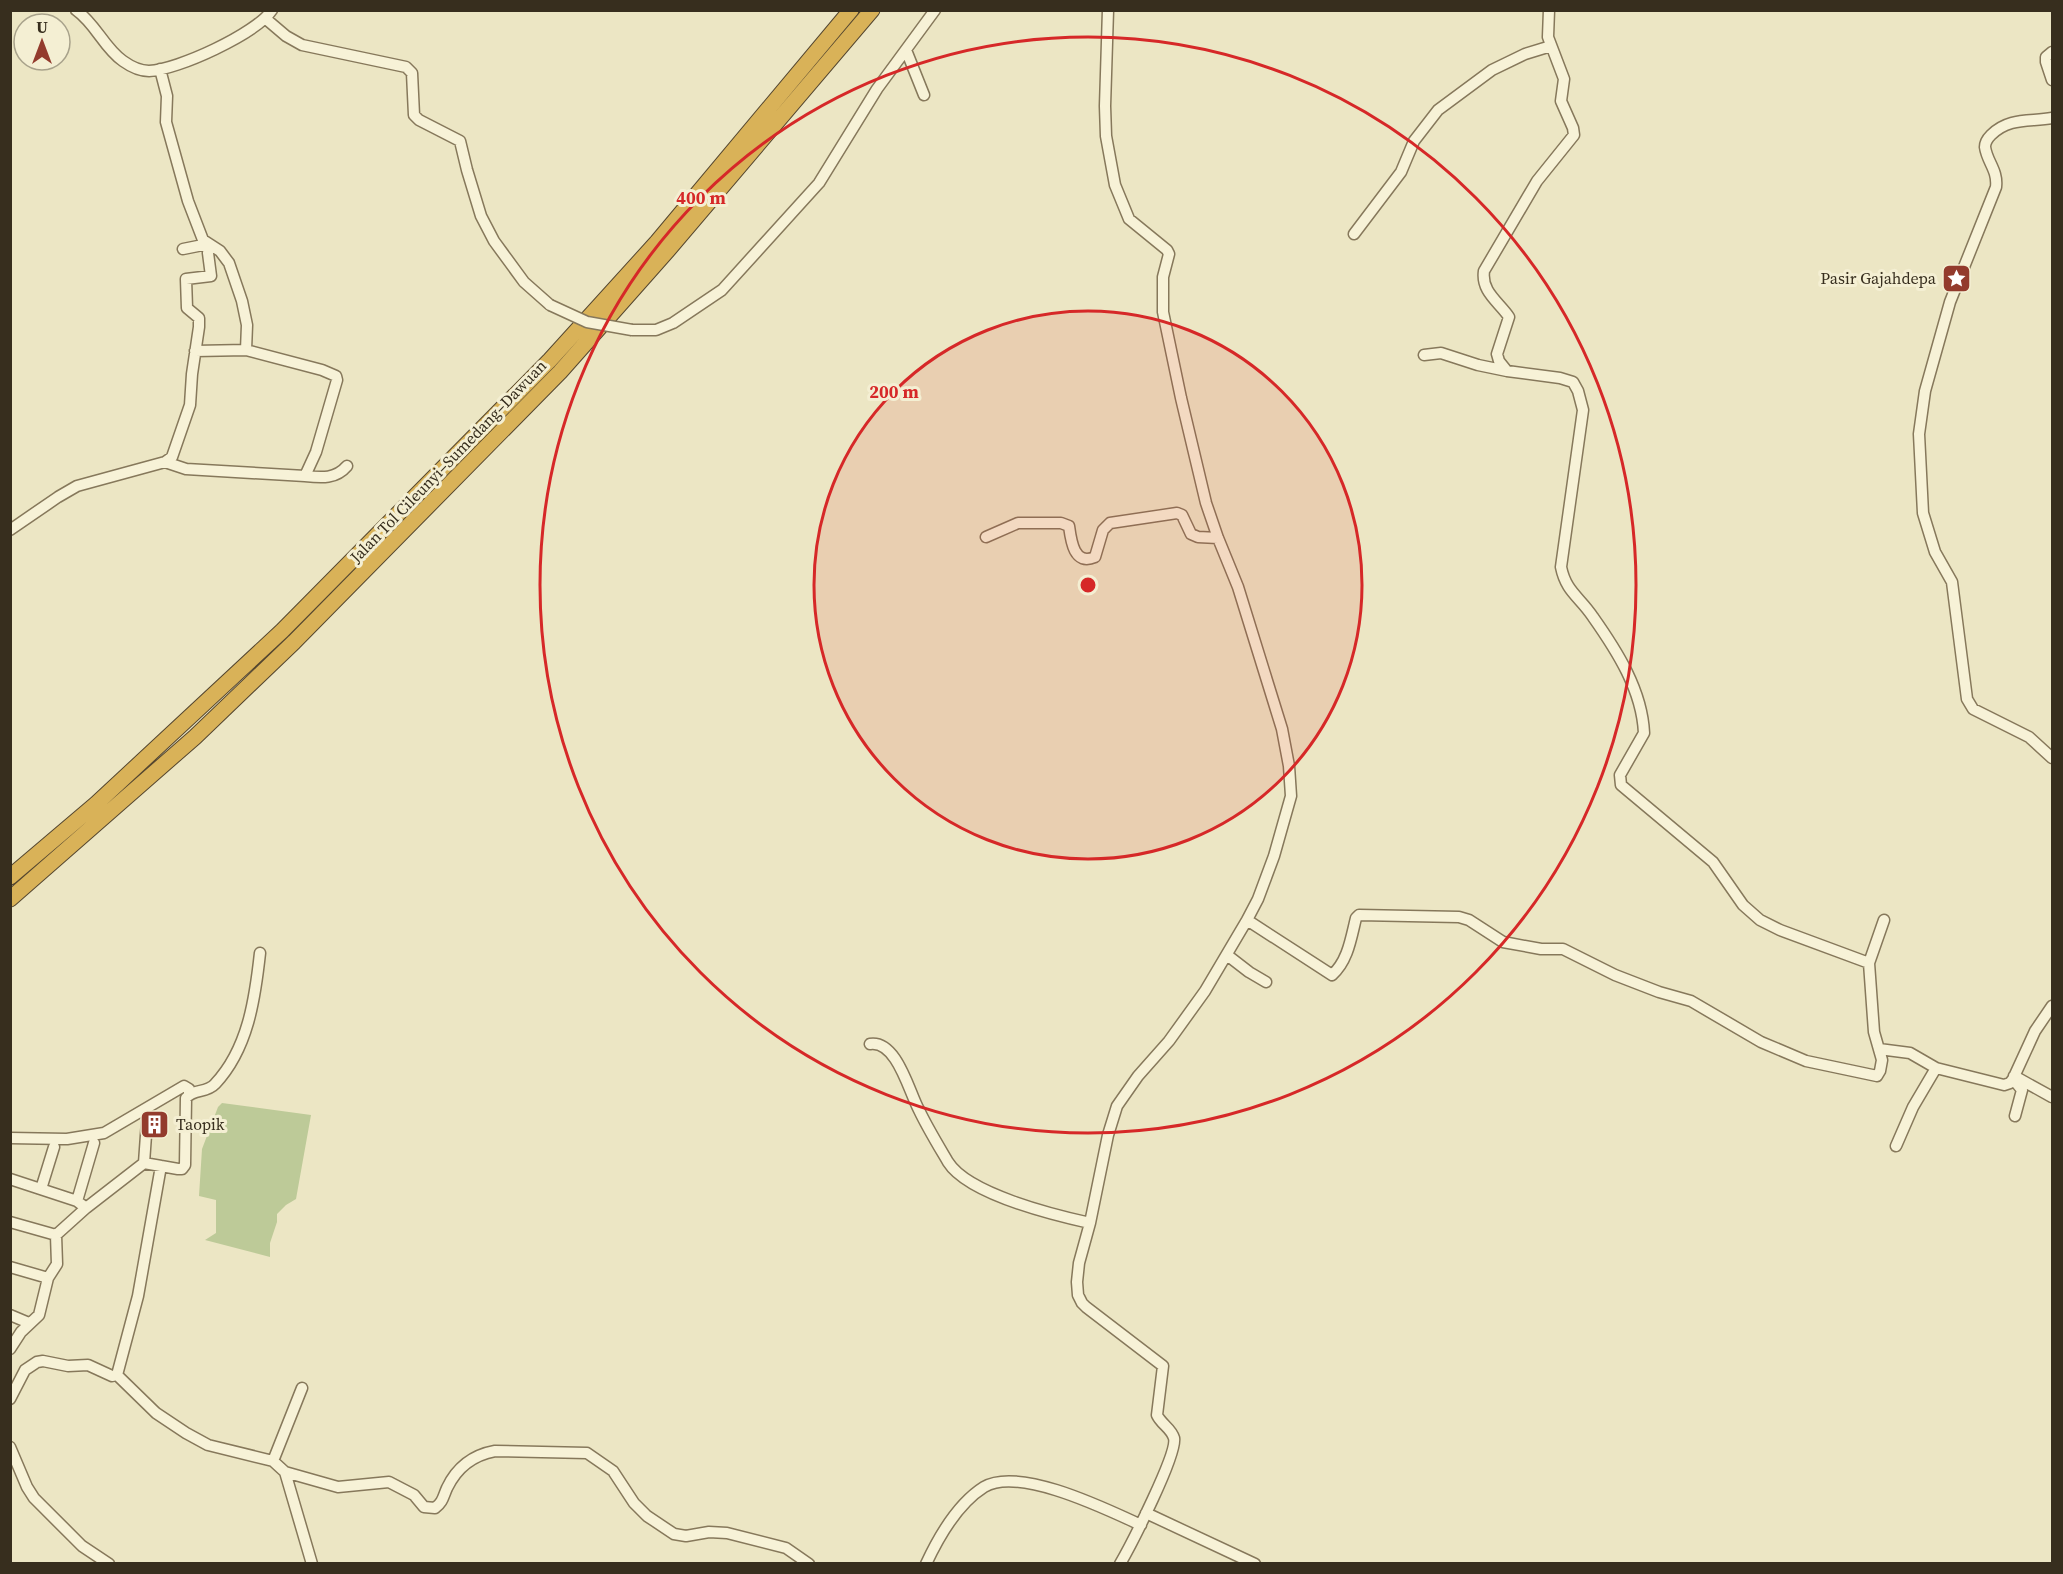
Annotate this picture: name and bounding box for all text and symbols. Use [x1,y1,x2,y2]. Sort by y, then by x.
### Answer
north arrow [12,12,72,72]
text: U [36,16,48,38]
text: 400 m [676,185,726,210]
place icon: Pasir Gajahdepa [1941,262,1973,294]
place label: Pasir Gajahdepa [1820,267,1937,289]
street label: Jalan Tol Cileunyi–Sumedang–Dawuan [344,355,551,568]
text: 200 m [869,379,919,404]
centre of rings [1078,575,1098,595]
building icon: Taopik [139,1108,171,1140]
place label: Taopik [176,1113,225,1135]

